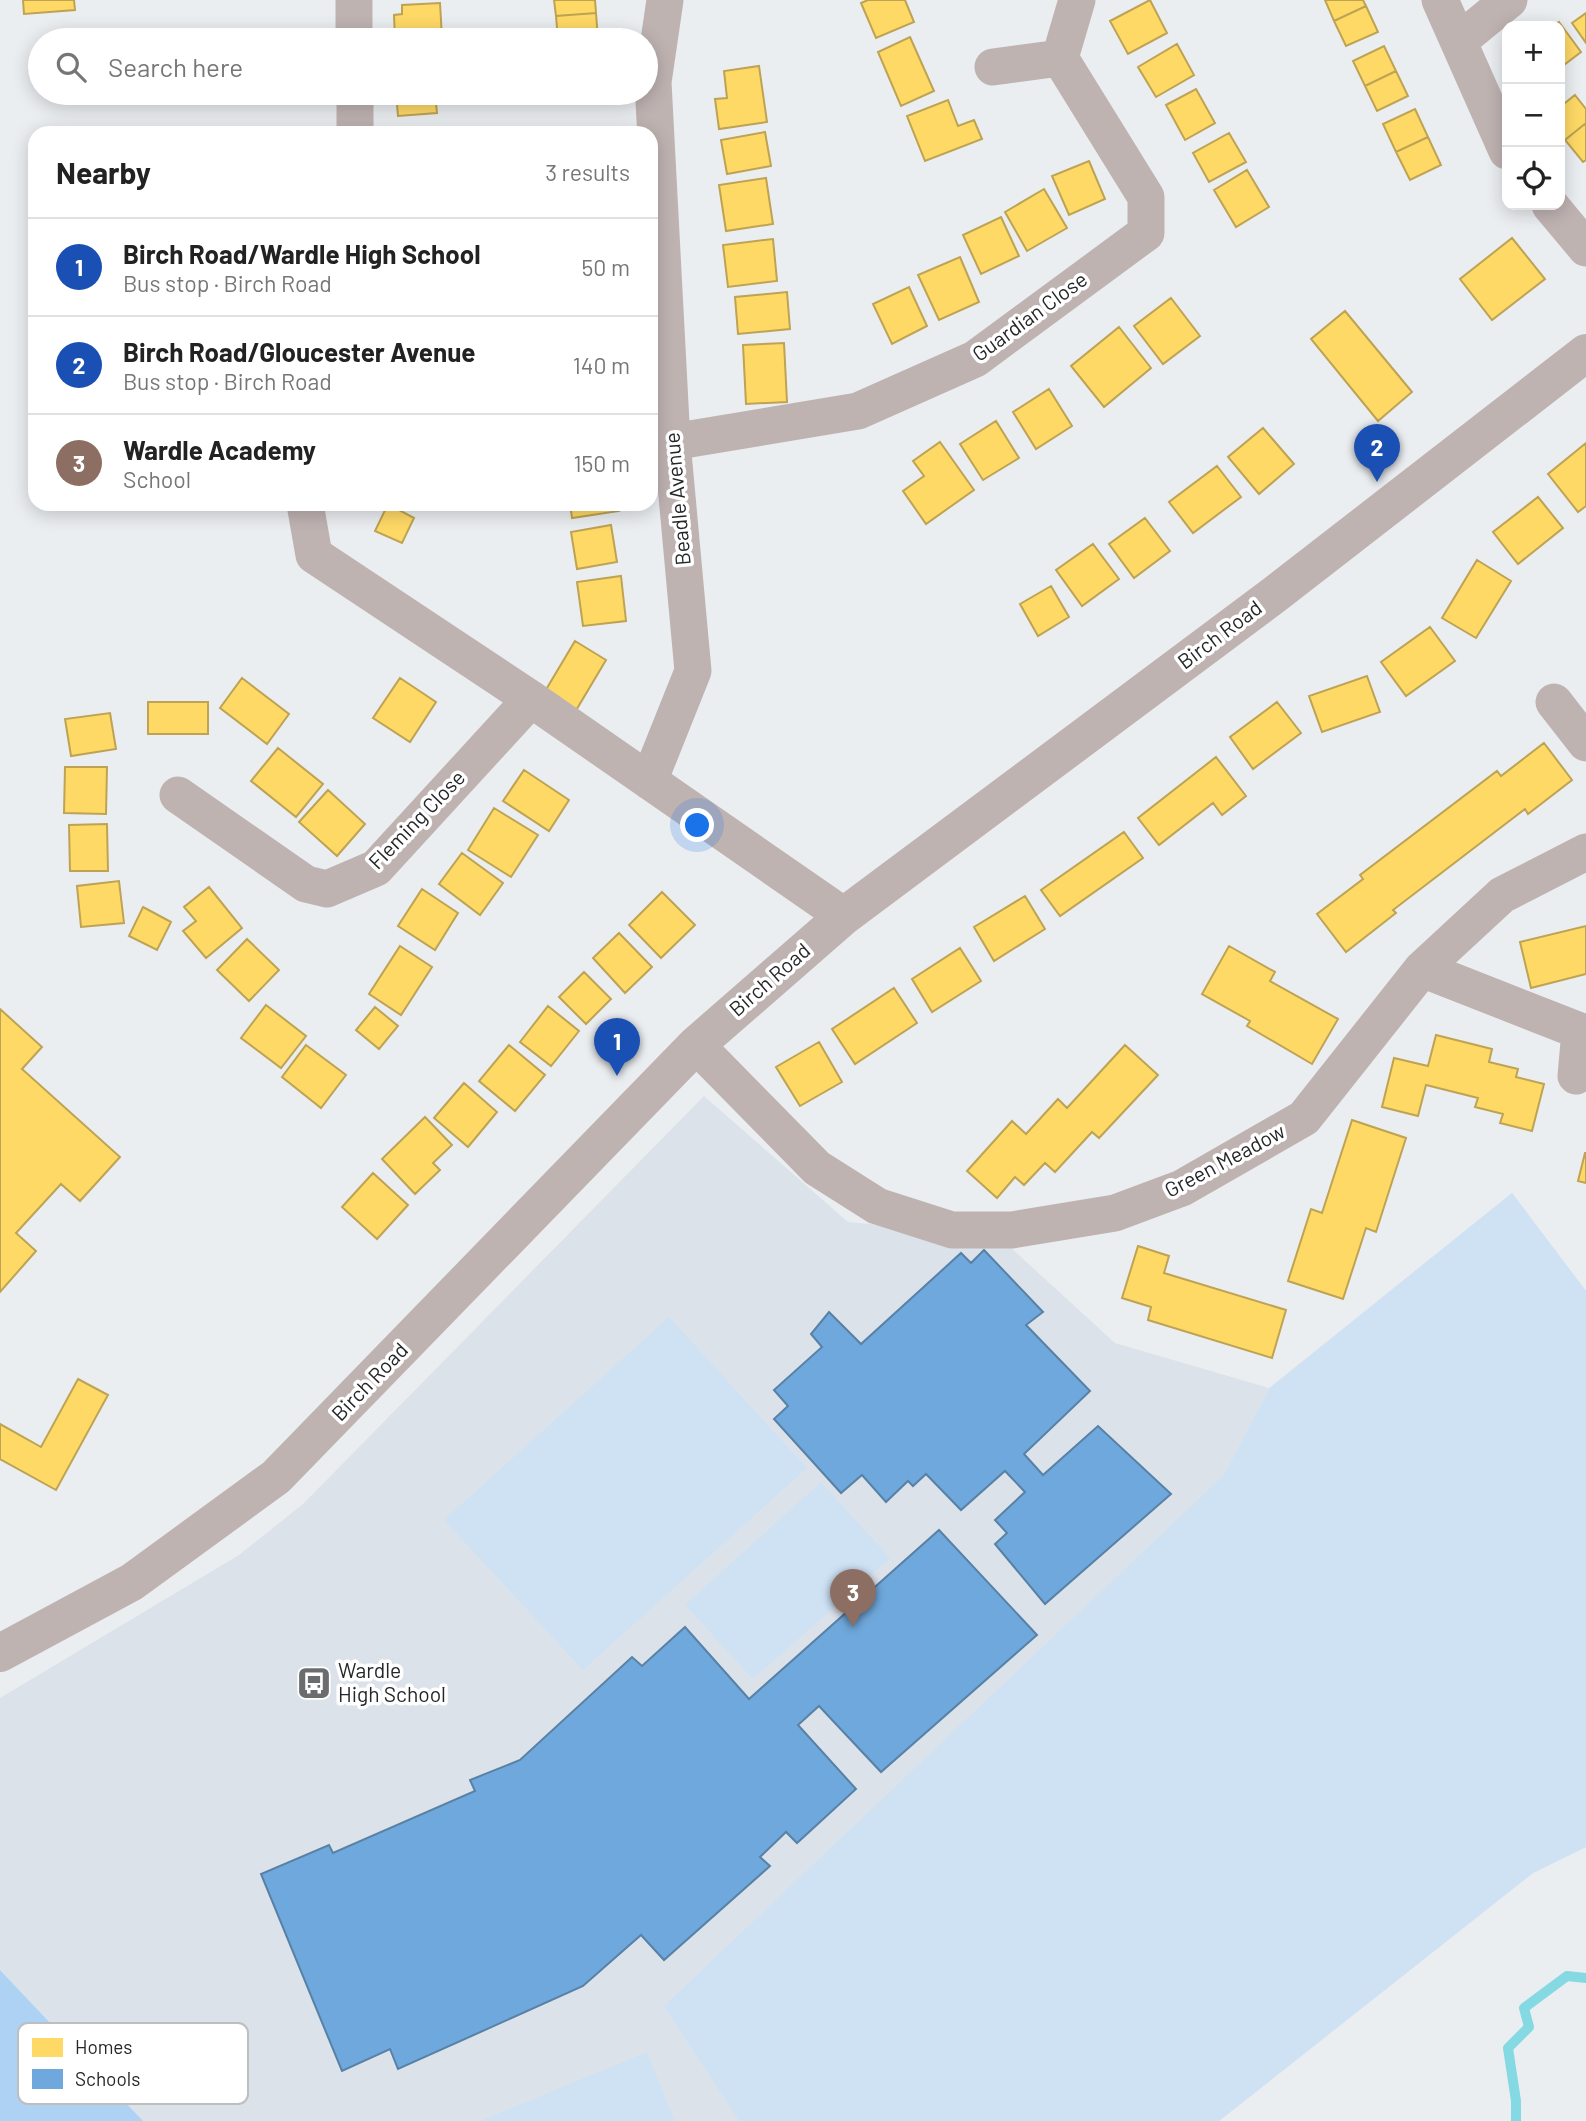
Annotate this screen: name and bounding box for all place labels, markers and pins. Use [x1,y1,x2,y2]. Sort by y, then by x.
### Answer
pin: 2 [1354,424,1400,482]
pin: 1 [594,1018,640,1076]
pin: 3 [830,1569,876,1627]
place label: Wardle High School [338,1657,446,1706]
bus stop icon: Wardle High School [295,1664,333,1702]

